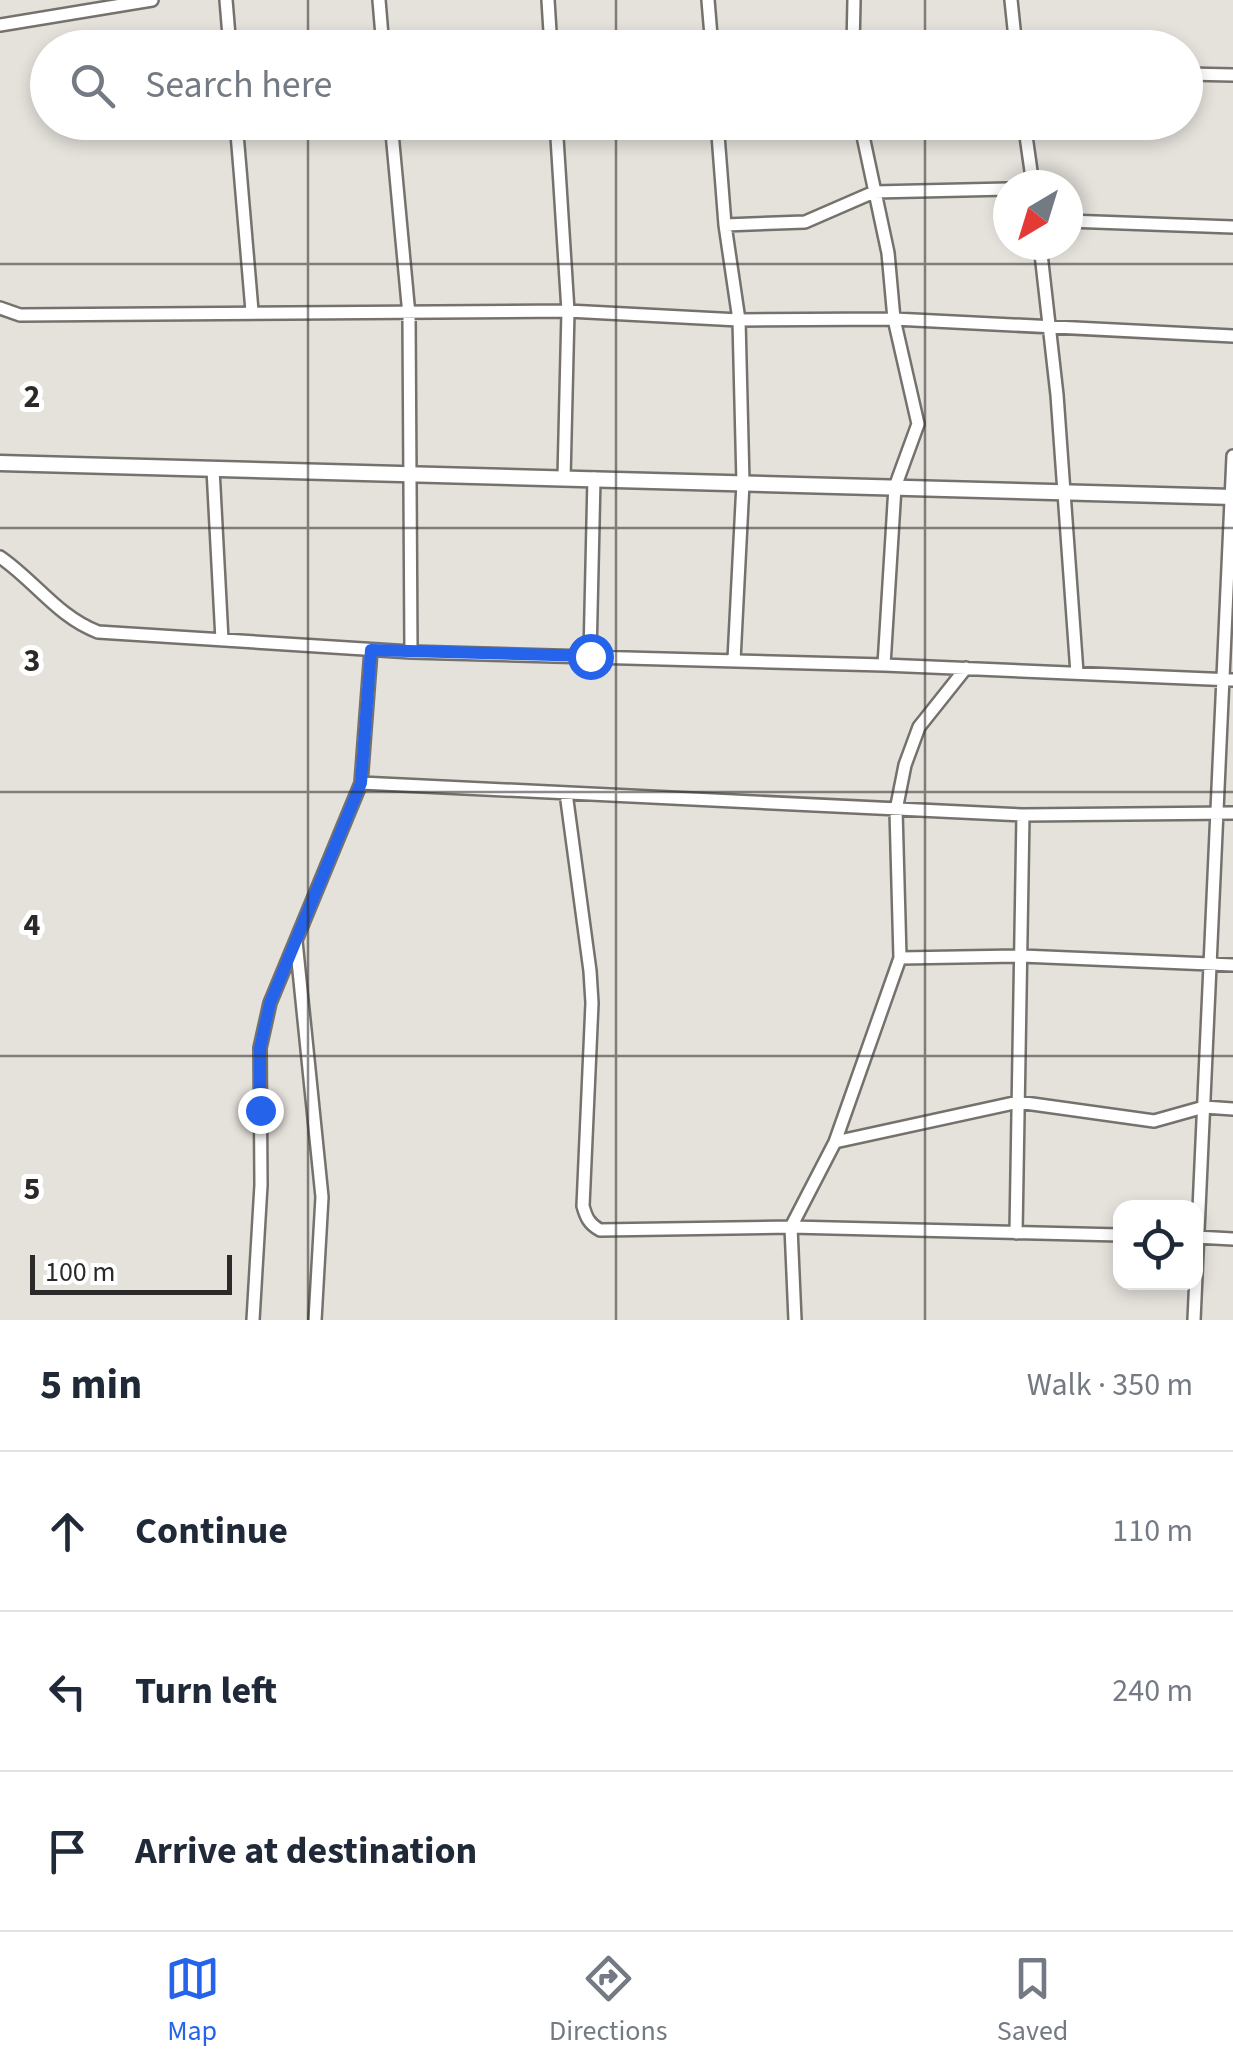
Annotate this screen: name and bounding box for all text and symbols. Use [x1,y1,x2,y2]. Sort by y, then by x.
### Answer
search box [30,30,1203,140]
icon: search [65,58,120,113]
text: Search here [145,58,332,112]
north arrow [993,170,1083,260]
text: 2 [24,374,40,420]
route start [568,634,614,680]
text: 3 [24,638,40,684]
text: 4 [24,902,41,948]
route end [238,1088,284,1134]
text: 5 [24,1166,40,1212]
map controls [1113,1200,1203,1290]
button: locate [1113,1200,1203,1290]
scale bar [30,1250,232,1294]
text: 100 m [45,1252,116,1292]
text: 5 min [40,1355,142,1415]
text: Walk · 350 m [1027,1362,1193,1408]
icon: ahead [40,1504,95,1559]
text: Continue [135,1504,288,1558]
text: 110 m [1112,1508,1193,1554]
icon: left [40,1664,95,1719]
text: Turn left [135,1664,277,1718]
text: 240 m [1112,1668,1193,1714]
icon: arrive [40,1824,95,1879]
text: Arrive at destination [135,1824,477,1878]
tab: Map [165,1951,220,2051]
tab: Directions [549,1951,668,2051]
tab: Saved [997,1951,1068,2051]

